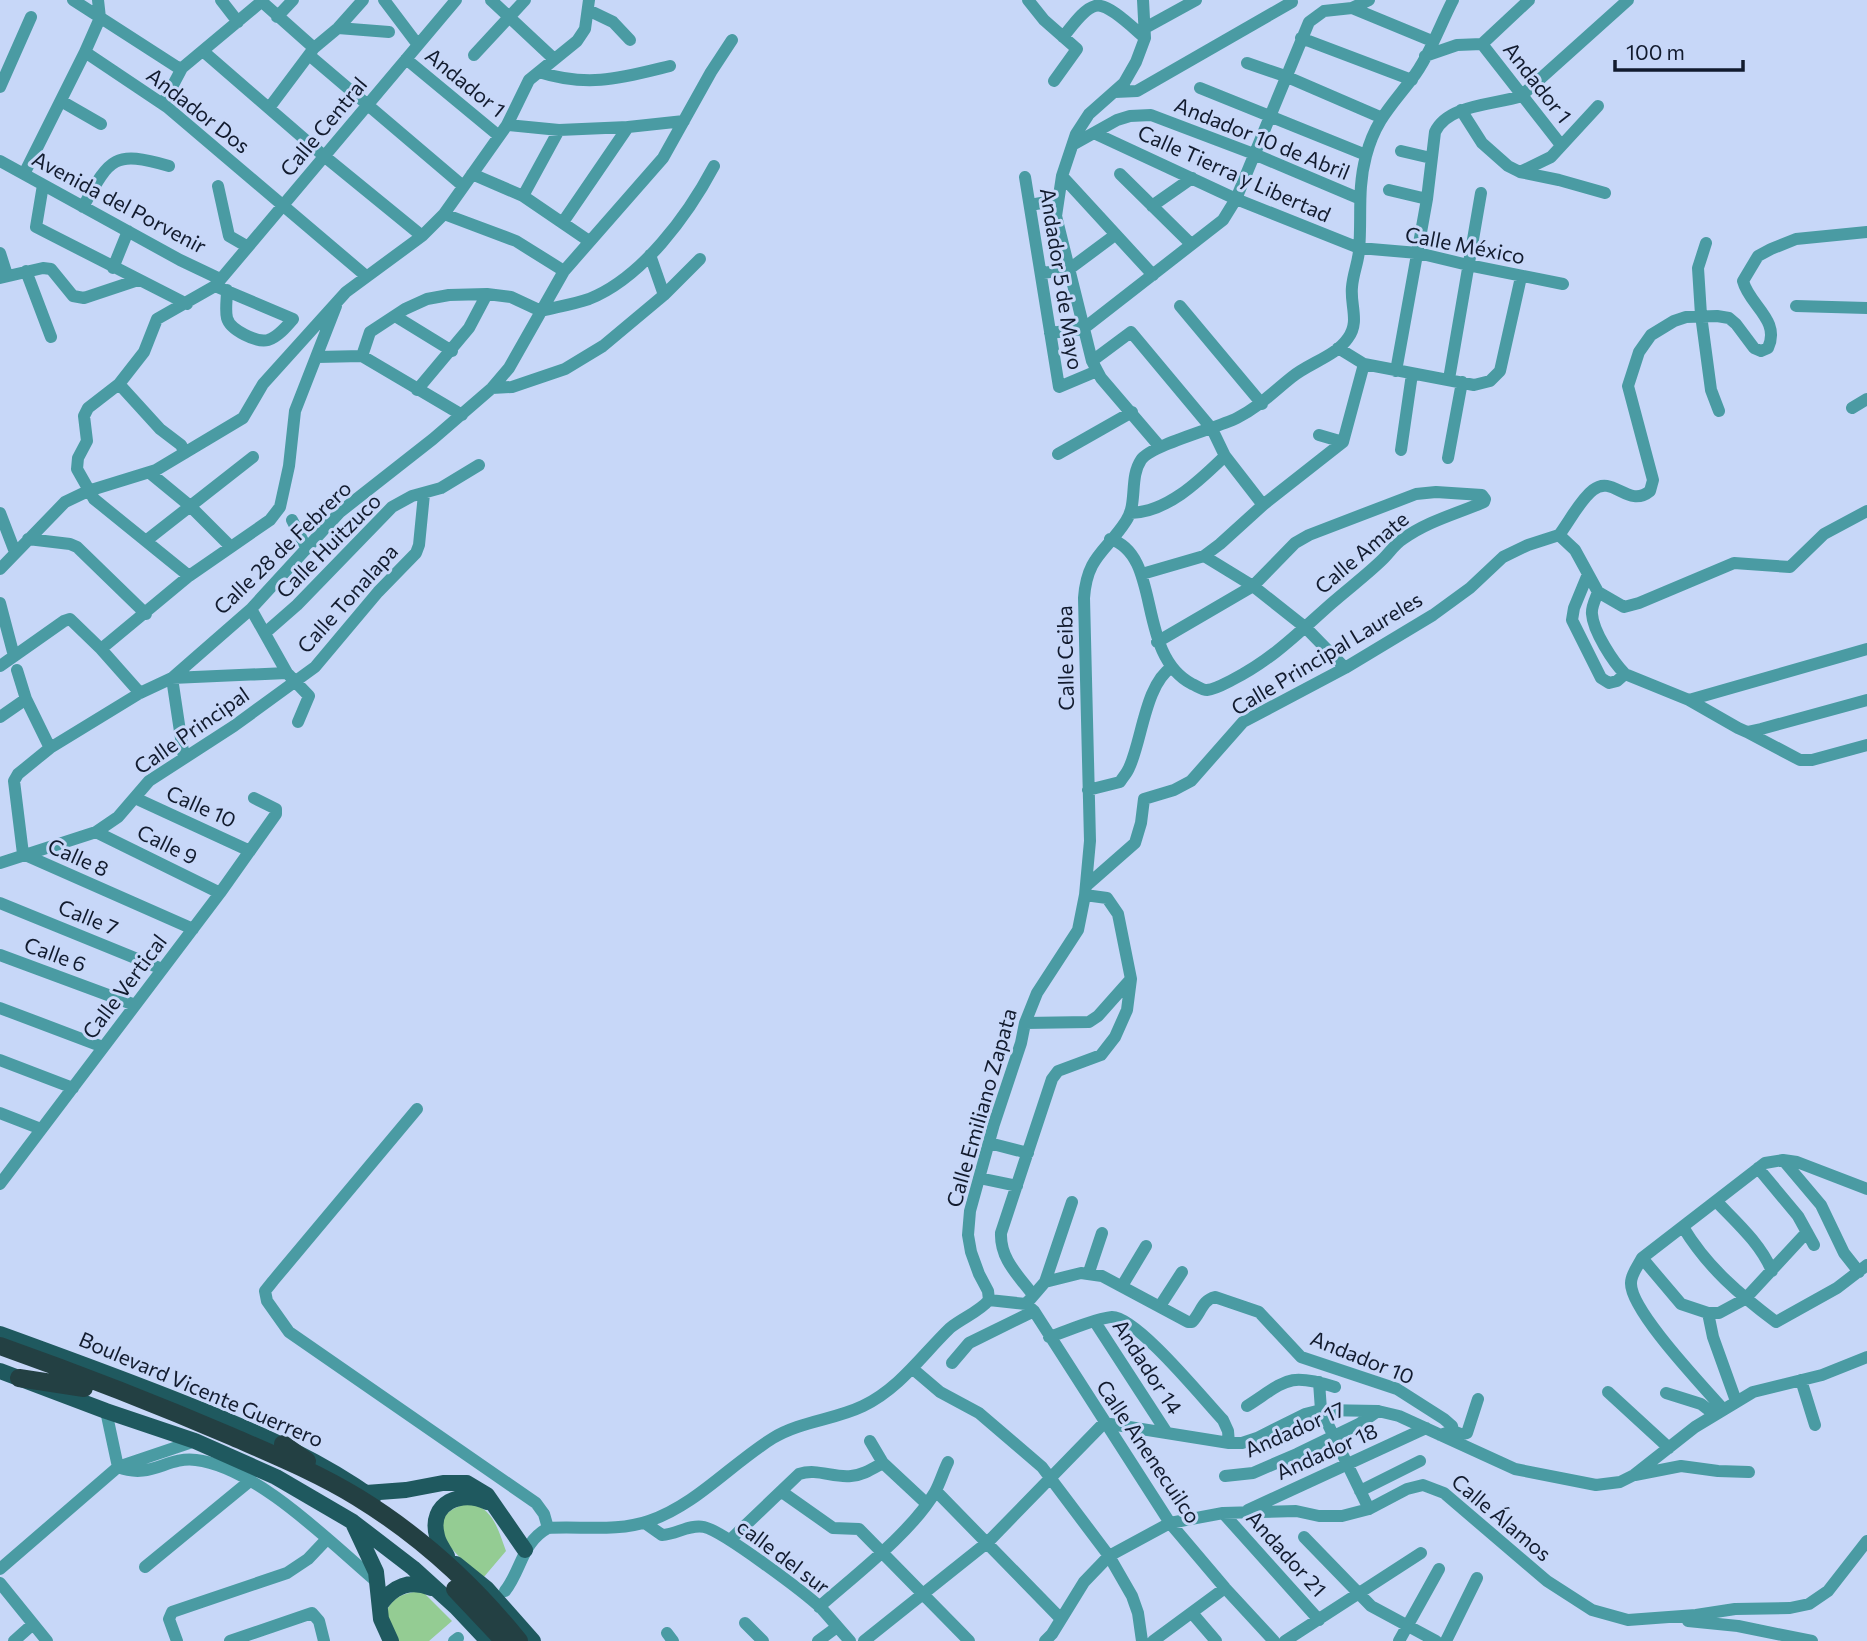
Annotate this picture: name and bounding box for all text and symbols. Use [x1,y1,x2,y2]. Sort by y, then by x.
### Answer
scale bar [1615,28,1743,72]
street label: Andador 1 [1499,37,1577,127]
text: 100 m [1626,39,1685,64]
street label: Andador 1 [421,42,511,122]
street label: Andador Dos [142,62,256,158]
street label: Calle Central [274,71,372,181]
street label: Andador 10 de Abril [1171,91,1354,184]
street label: Calle Tierra y Libertad [1134,119,1335,226]
street label: Avenida del Porvenir [28,145,211,258]
street label: Andador 5 de Mayo [1036,186,1089,371]
street label: Calle México [1403,221,1527,268]
street label: Calle 28 de Febrero [208,475,356,619]
street label: Calle Huitzuco [270,487,385,602]
street label: Calle Amate [1309,505,1413,598]
street label: Calle Tonalapa [291,538,402,658]
street label: Calle Principal Laureles [1226,586,1426,720]
street label: Calle Ceiba [1051,605,1078,711]
street label: Calle Principal [129,681,253,779]
street label: Calle 10 [163,779,240,832]
street label: Calle 9 [133,818,202,869]
street label: Calle 8 [44,832,113,881]
street label: Calle 7 [55,893,122,940]
street label: Calle Vertical [76,929,171,1043]
street label: Calle 6 [21,931,90,976]
street label: Calle Emiliano Zapata [940,1005,1021,1210]
street label: Andador 14 [1108,1314,1188,1419]
street label: Andador 10 [1307,1325,1418,1389]
street label: Boulevard Vicente Guerrero [76,1326,327,1451]
street label: Calle Anenecuilco [1092,1375,1206,1528]
street label: Andador 17 [1241,1395,1348,1462]
street label: Andador 18 [1272,1417,1381,1484]
street label: Calle Álamos [1447,1468,1557,1566]
street label: Andador 21 [1242,1505,1332,1601]
street label: calle del sur [733,1513,835,1599]

